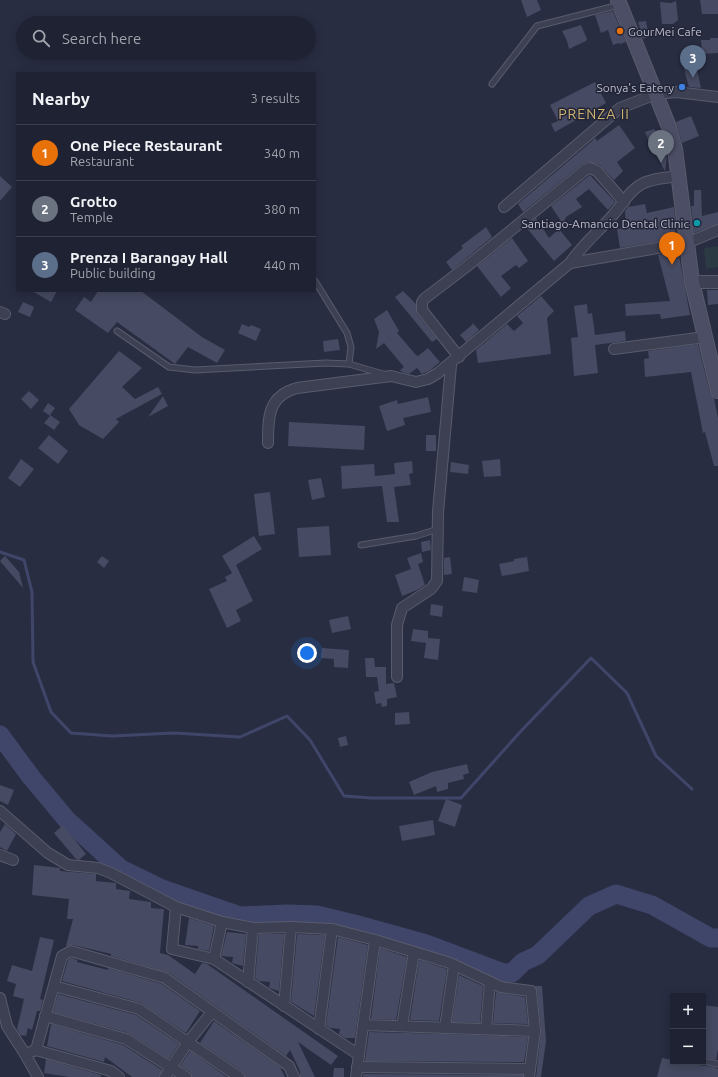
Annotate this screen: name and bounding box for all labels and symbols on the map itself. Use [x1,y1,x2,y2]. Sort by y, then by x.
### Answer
place label: GourMei Cafe [628,25,702,38]
marker: GourMei Cafe [615,26,625,36]
pin: 3 [680,45,706,78]
place label: Sonya's Eatery [597,81,674,94]
marker: Sonya's Eatery [677,82,687,92]
district label: PRENZA II [558,106,630,122]
pin: 2 [648,130,674,163]
place label: Santiago-Amancio Dental Clinic [522,217,689,230]
marker: Santiago-Amancio Dental Clinic [692,218,702,228]
pin: 1 [659,232,685,265]
your location [297,643,317,663]

